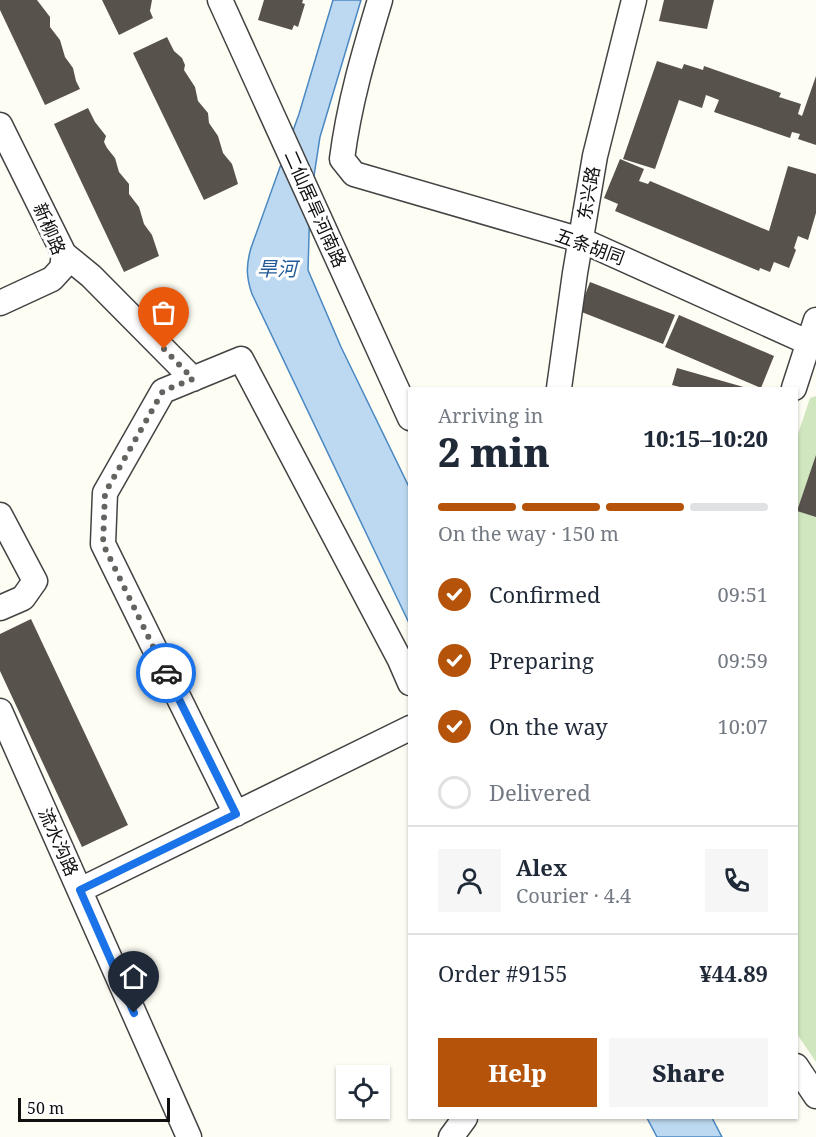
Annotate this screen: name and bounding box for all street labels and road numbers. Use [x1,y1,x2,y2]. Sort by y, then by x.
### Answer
street label: 二仙居旱河南路 [280,147,350,271]
street label: 东兴路 [572,164,605,221]
street label: 新柳路 [28,199,72,258]
street label: 五条胡同 [552,222,628,270]
street label: 流水沟路 [33,804,85,879]

